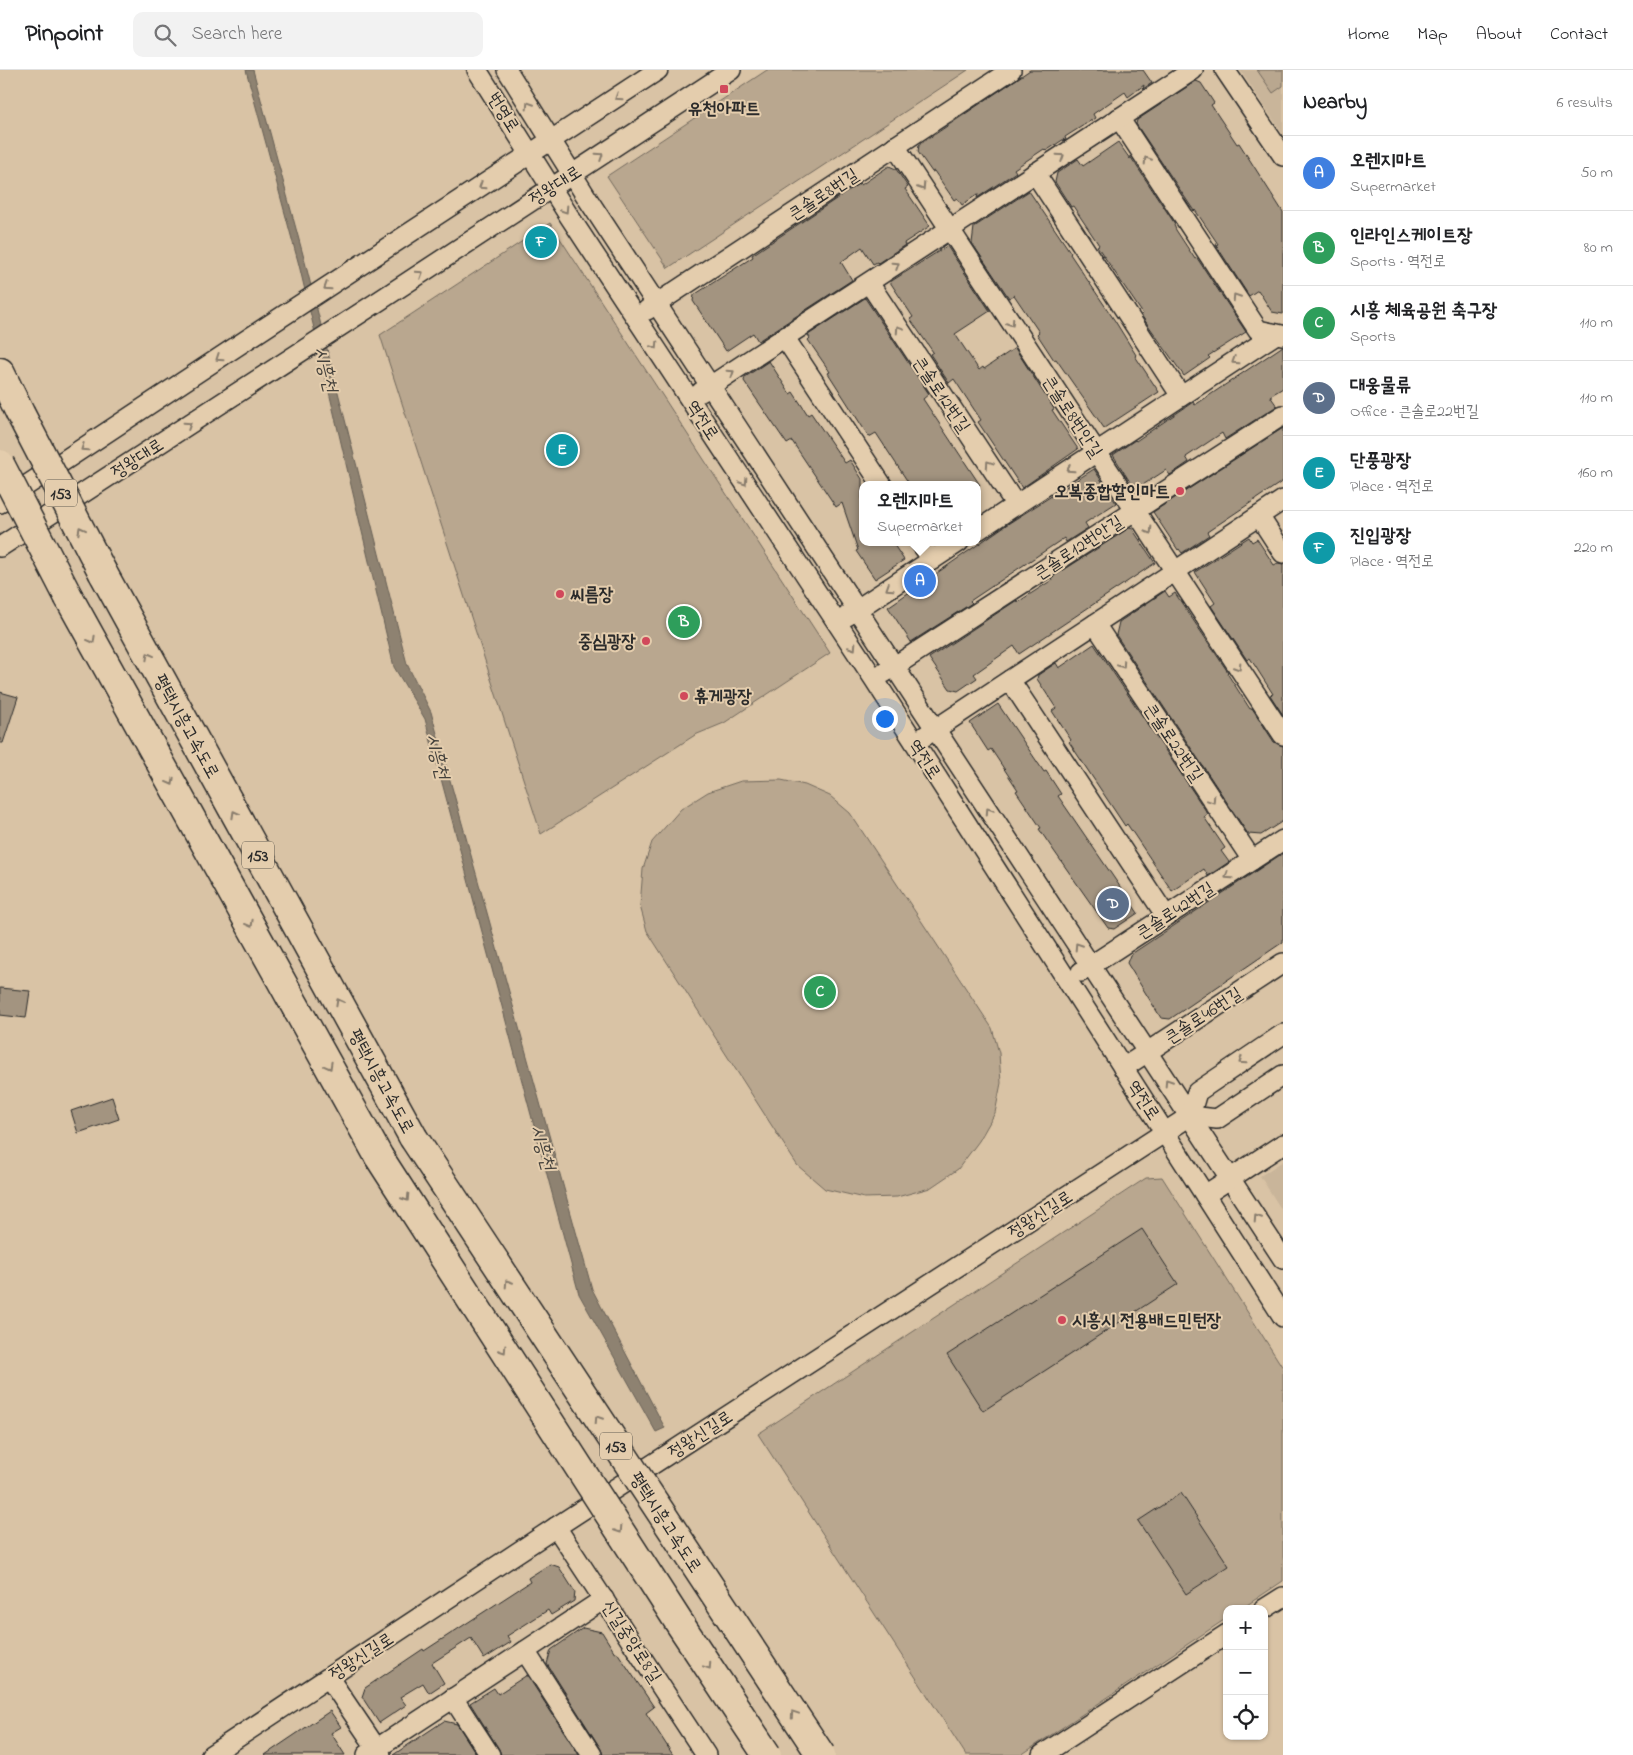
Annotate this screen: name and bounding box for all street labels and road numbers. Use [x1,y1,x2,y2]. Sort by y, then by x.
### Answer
street label: 번영로 [480,88,525,138]
street label: 정왕대로 [525,160,587,213]
street label: 큰솔로8번길 [784,163,865,228]
street label: 큰솔로12번길 [905,352,976,439]
street label: 큰솔로8번안길 [1035,371,1108,464]
street label: 역전로 [679,396,724,446]
street label: 정왕대로 [107,433,169,486]
road number: 153 [45,479,77,506]
street label: 큰솔로12번안길 [1029,510,1129,587]
street label: 평택시흥고속도로 [146,670,225,784]
street label: 큰솔로22번길 [1136,698,1209,788]
street label: 역전로 [901,735,946,785]
road number: 153 [242,842,274,868]
street label: 큰솔로42번길 [1132,876,1221,947]
street label: 큰솔로46번길 [1160,982,1248,1051]
street label: 평택시흥고속도로 [341,1025,420,1139]
street label: 역전로 [1120,1076,1165,1126]
street label: 정왕신길로 [1004,1185,1079,1246]
street label: 정왕신길로 [664,1405,739,1466]
road number: 153 [600,1432,632,1460]
street label: 평택시흥고속도로 [622,1467,707,1579]
street label: 신길중앙로8길 [594,1596,667,1689]
street label: 정왕신길로 [325,1627,400,1688]

